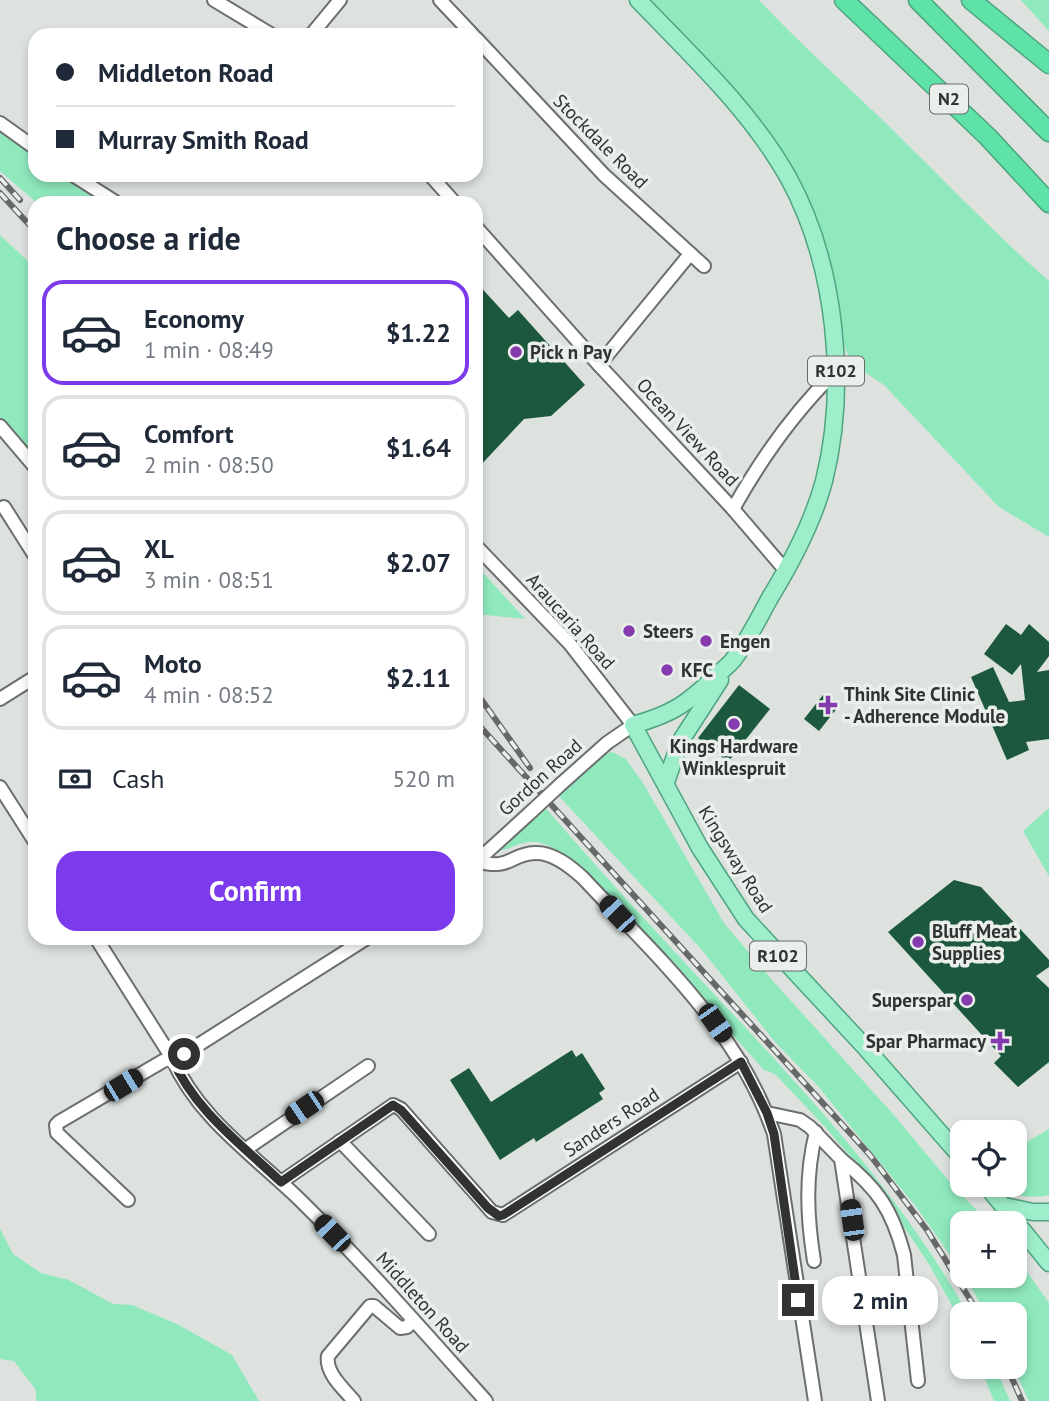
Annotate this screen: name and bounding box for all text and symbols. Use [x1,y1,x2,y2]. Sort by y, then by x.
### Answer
text: Middleton Road [98,56,274,89]
road number: N2 [930,84,968,114]
street label: Stockdale Road [549,89,653,193]
text: Murray Smith Road [98,123,309,156]
text: Choose a ride [56,217,241,259]
icon: car [60,301,123,364]
text: Economy [144,302,244,335]
text: $1.22 [386,316,451,349]
text: 1 min · 08:49 [144,335,274,364]
place label: Pick n Pay [530,340,613,364]
marker: Pick n Pay [508,344,524,360]
road number: R102 [808,356,864,386]
street label: Ocean View Road [632,373,744,491]
icon: car [60,416,123,479]
text: Comfort [144,417,234,450]
text: $1.64 [386,431,451,464]
text: 2 min · 08:50 [144,450,274,479]
icon: car [60,531,123,594]
text: XL [144,532,174,565]
text: $2.07 [386,546,451,579]
text: 3 min · 08:51 [144,565,274,594]
street label: Araucaria Road [521,568,621,674]
place label: Steers [643,619,694,643]
marker: Steers [621,623,637,639]
place label: Engen [720,629,770,653]
marker: Engen [698,633,714,649]
icon: car [60,646,123,709]
text: Moto [144,647,202,680]
place label: KFC [681,658,713,682]
text: $2.11 [386,661,451,694]
marker: KFC [659,662,675,678]
text: 4 min · 08:52 [144,680,274,709]
place label: Think Site Clinic - Adherence Module [844,682,1005,728]
marker: Think Site Clinic - Adherence Module [818,695,838,715]
marker: Kings Hardware Winklespruit [726,716,742,732]
street label: Gordon Road [493,733,587,821]
place label: Kings Hardware Winklespruit [670,734,798,780]
icon: cash [56,760,94,798]
text: Cash [112,762,164,795]
text: 520 m [393,764,455,793]
street label: Kingsway Road [693,801,779,917]
button: Confirm [56,851,455,931]
car [595,891,640,937]
place label: Bluff Meat Supplies [932,919,1017,965]
marker: Bluff Meat Supplies [910,934,926,950]
road number: R102 [750,942,806,971]
place label: Superspar [872,988,953,1012]
marker: Superspar [959,992,975,1008]
car [695,1000,736,1046]
place label: Spar Pharmacy [866,1029,987,1053]
marker: Spar Pharmacy [992,1033,1008,1049]
route start [168,1038,200,1070]
car [100,1065,147,1105]
street label: Sanders Road [559,1082,663,1162]
car [281,1088,328,1128]
map controls [950,1120,1027,1379]
button: locate [950,1120,1027,1197]
car [839,1198,866,1242]
car [310,1211,355,1255]
button: + [950,1211,1027,1288]
street label: Middleton Road [371,1246,475,1358]
callout: 2 min [822,1276,938,1324]
route end [782,1284,814,1316]
text: 2 min [852,1286,908,1315]
button: − [950,1302,1027,1379]

